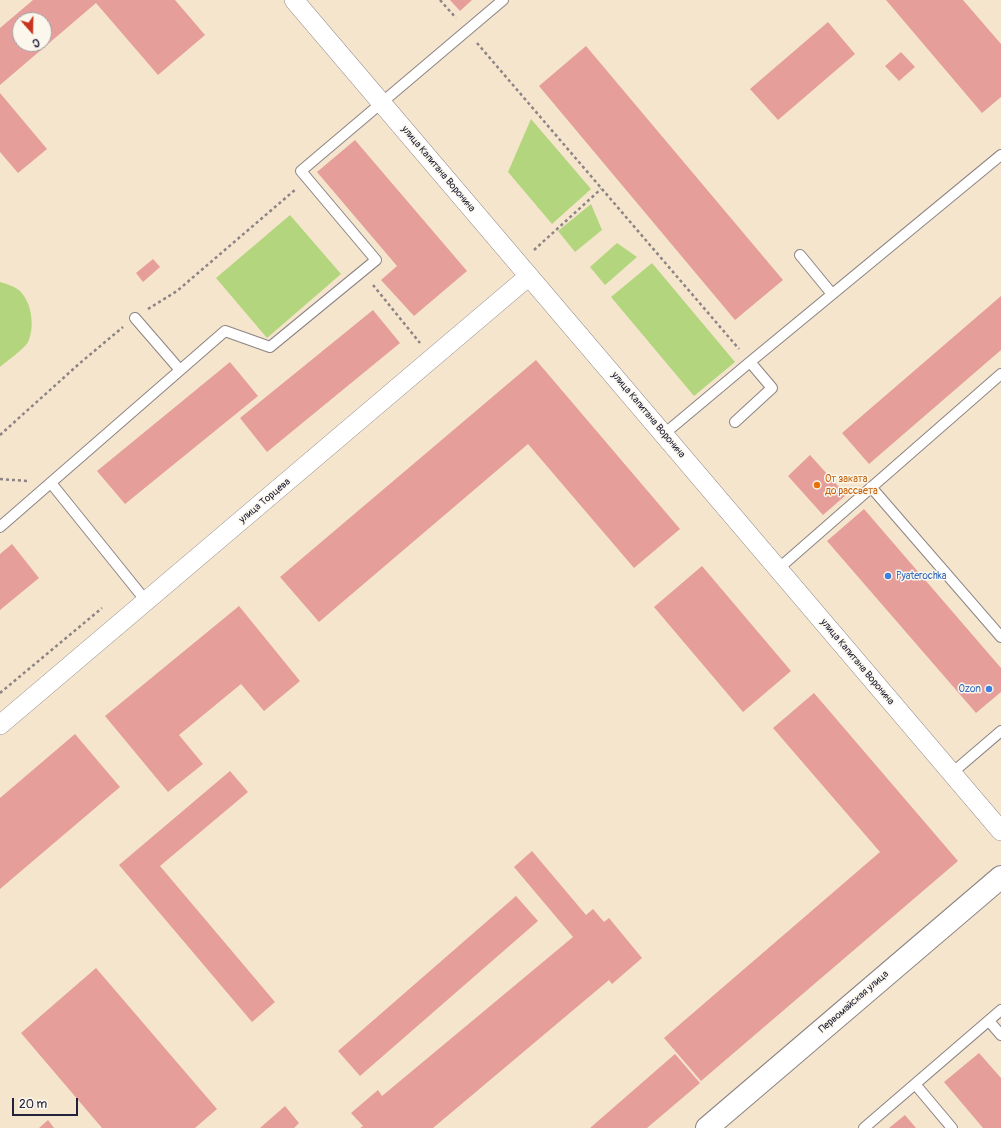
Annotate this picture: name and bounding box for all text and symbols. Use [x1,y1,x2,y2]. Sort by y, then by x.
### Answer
north arrow [12,12,52,52]
text: С [31,36,41,50]
street label: улица Капитана Воронина [398,124,478,214]
street label: улица Капитана Воронина [608,370,688,460]
place label: От заката до рассвета [825,473,878,496]
street label: улица Торцева [237,476,293,526]
marker: От заката до рассвета [812,480,822,490]
place label: Pyaterochka [896,570,946,582]
marker: Pyaterochka [883,571,893,581]
street label: улица Капитана Воронина [817,617,897,707]
place label: Ozon [959,683,981,695]
marker: Ozon [984,684,994,694]
street label: Первомайская улица [817,968,891,1036]
scale bar [14,1090,80,1116]
text: 20 m [19,1097,47,1112]

